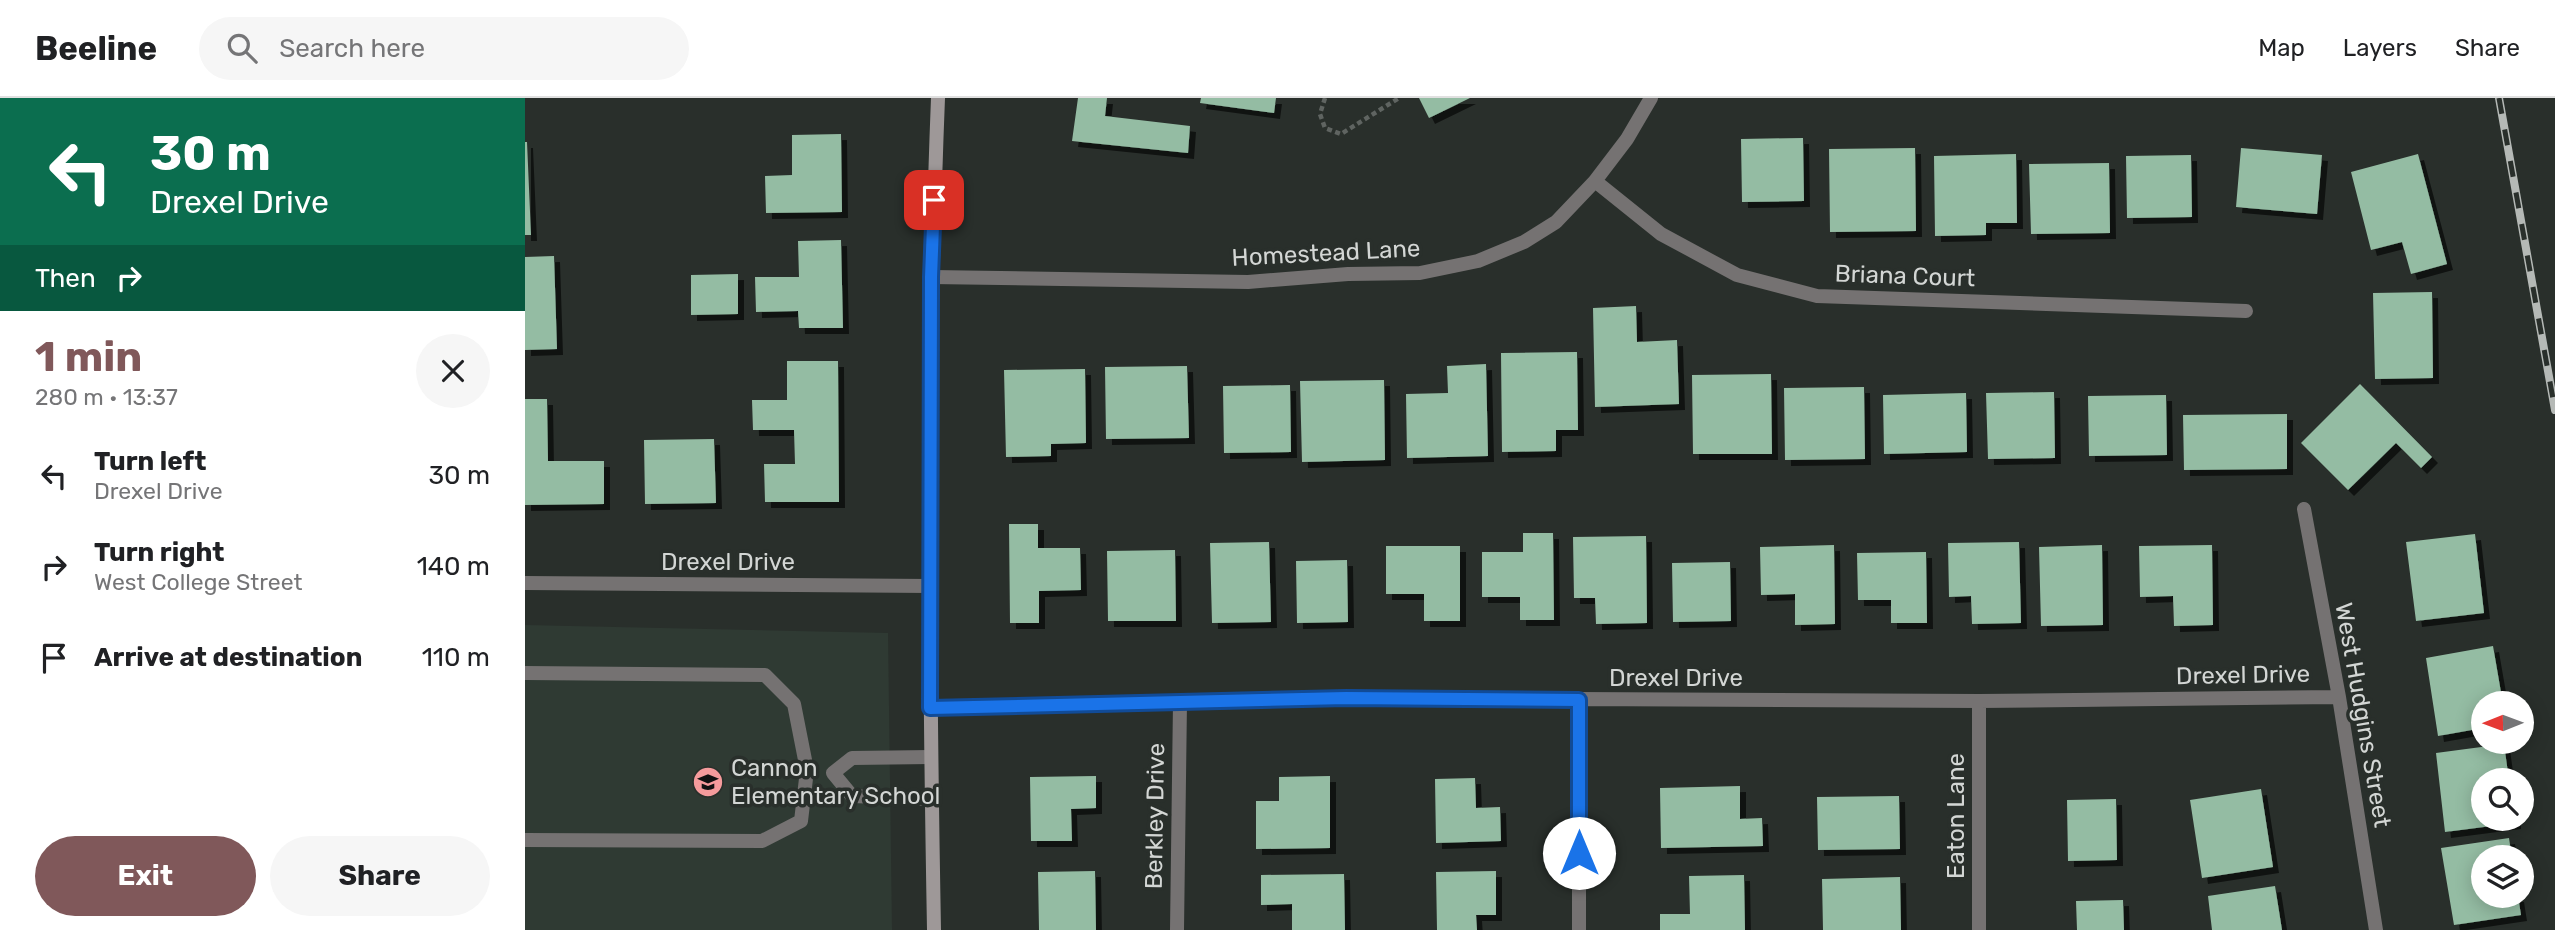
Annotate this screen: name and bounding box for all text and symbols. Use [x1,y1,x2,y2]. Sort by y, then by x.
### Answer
search box [199,17,689,80]
text: Beeline [35,29,157,68]
icon: search [223,29,261,67]
text: Search here [279,33,425,64]
text: Map [2258,34,2305,62]
text: Layers [2343,34,2417,62]
text: Share [2455,34,2520,62]
text: 30 m [150,124,271,182]
icon: left [35,126,126,217]
pin [904,170,964,230]
icon: arrive [915,181,953,219]
text: Drexel Drive [150,183,329,221]
street label: Homestead Lane [1231,234,1421,272]
icon: right [110,259,148,297]
street label: Briana Court [1834,260,1976,292]
text: Then [35,263,96,294]
text: 1 min [35,332,142,382]
button: close [416,334,490,408]
text: 280 m · 13:37 [35,383,178,411]
text: Turn left [94,446,206,477]
icon: left [35,457,73,495]
text: 30 m [428,460,490,491]
text: Drexel Drive [94,477,223,505]
text: Turn right [94,537,224,568]
icon: right [35,548,73,586]
street label: Drexel Drive [661,548,795,576]
text: 140 m [417,551,490,582]
text: West College Street [94,568,302,596]
street label: West Hudgins Street [2329,600,2397,830]
icon: arrive [35,639,73,677]
text: Arrive at destination [94,642,362,673]
text: 110 m [422,642,490,673]
street label: Drexel Drive [2176,660,2310,690]
street label: Drexel Drive [1609,664,1743,692]
north arrow [2471,691,2534,754]
map controls [2471,691,2534,908]
street label: Berkley Drive [1140,743,1170,889]
street label: Eaton Lane [1942,753,1970,879]
place label: Cannon Elementary School [731,754,940,810]
school or university icon: Cannon Elementary School [691,765,725,799]
button: search [2471,768,2534,831]
position arrow [1542,816,1616,890]
button: Exit [35,836,256,916]
button: Share [270,836,490,916]
button: layers [2471,845,2534,908]

